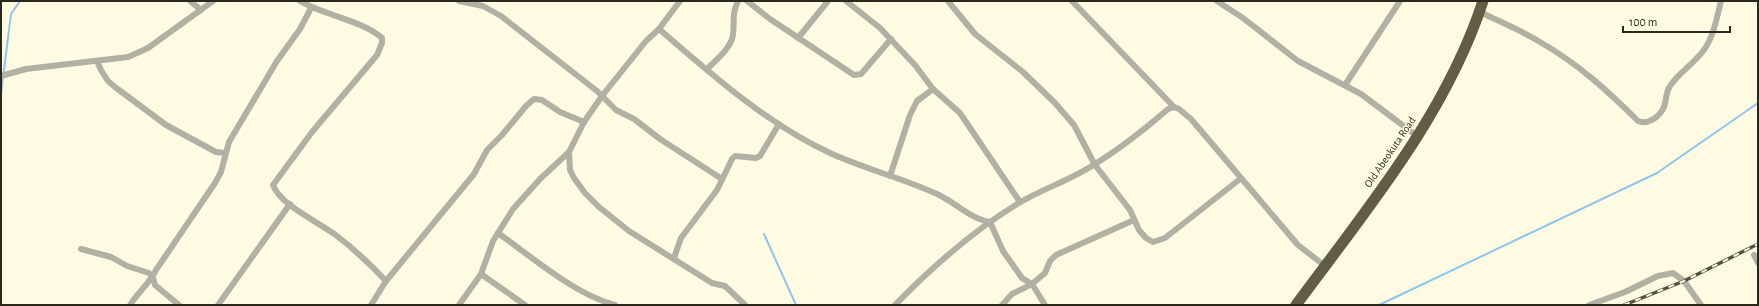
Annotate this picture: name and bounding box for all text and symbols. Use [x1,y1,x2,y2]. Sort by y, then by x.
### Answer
scale bar [1623,8,1730,34]
text: 100 m [1629,16,1657,28]
street label: Old Abeokuta Road [1362,114,1418,189]

